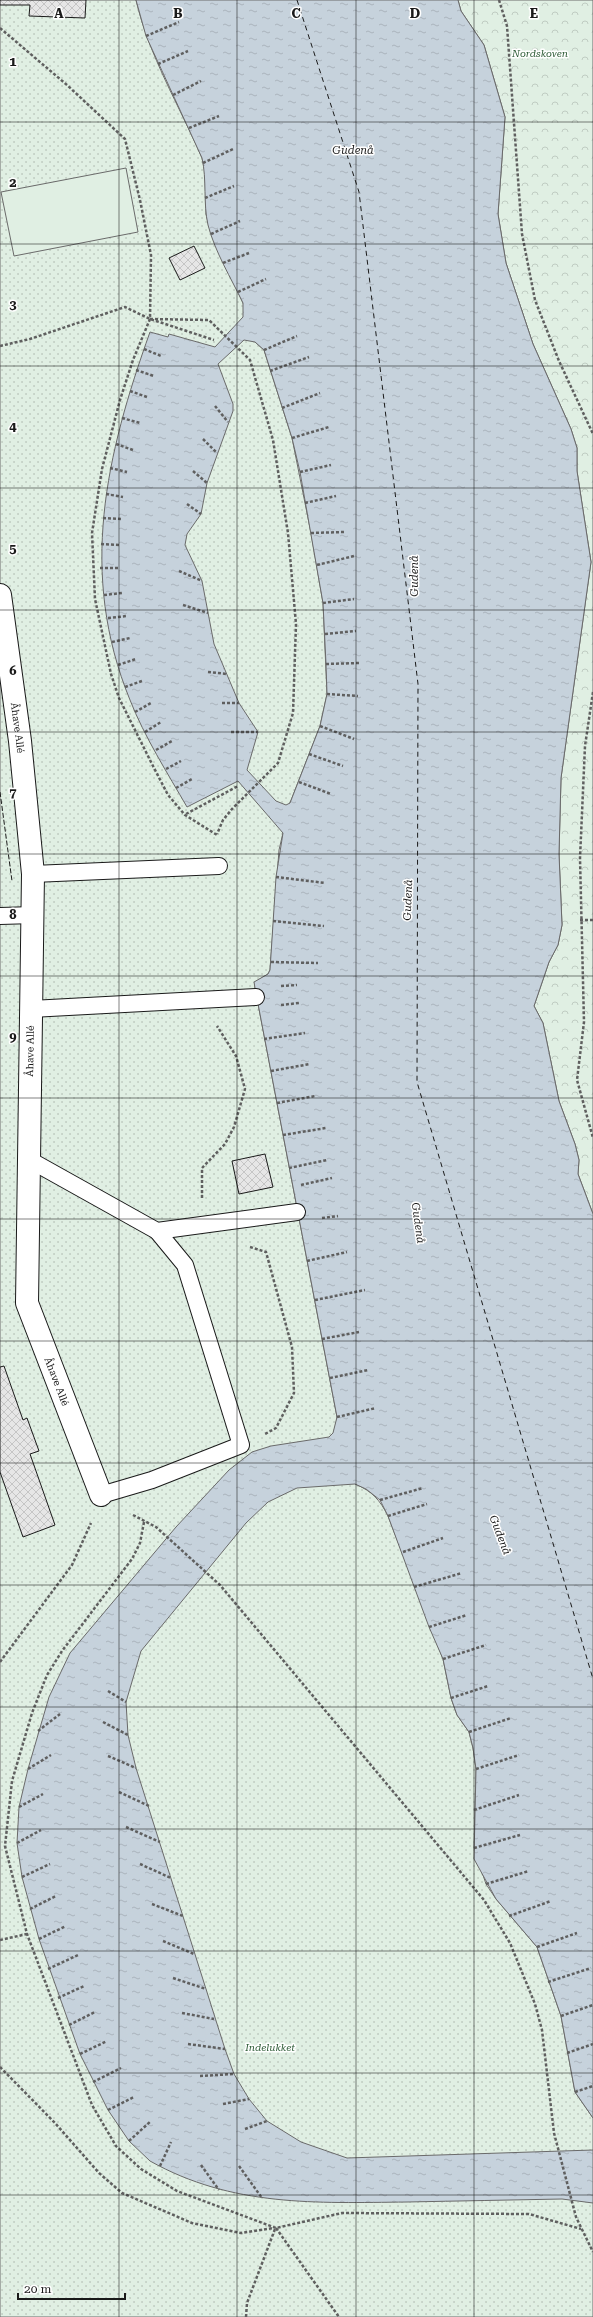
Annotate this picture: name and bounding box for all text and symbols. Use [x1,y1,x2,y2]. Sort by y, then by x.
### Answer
text: A [54,6,64,21]
text: B [173,6,183,21]
text: C [291,6,301,21]
text: D [410,6,420,21]
text: E [530,6,538,21]
park label: Nordskoven [511,48,568,59]
text: 1 [9,54,17,69]
water label: Gudenå [332,144,374,157]
text: 2 [9,175,17,190]
text: 3 [9,297,17,312]
text: 4 [9,419,17,434]
text: 5 [9,541,17,556]
water label: Gudenå [408,555,421,597]
text: 6 [9,663,17,678]
street label: Åhave Allé [9,701,27,754]
text: 7 [9,785,17,800]
water label: Gudenå [401,879,415,921]
text: 8 [9,907,17,922]
street label: Åhave Allé [23,1025,36,1077]
text: 9 [9,1029,17,1044]
water label: Gudenå [409,1202,427,1245]
street label: Åhave Allé [43,1355,72,1408]
water label: Gudenå [487,1513,514,1557]
park label: Indelukket [244,2042,295,2053]
scale bar [18,2275,125,2301]
text: 20 m [24,2282,51,2296]

